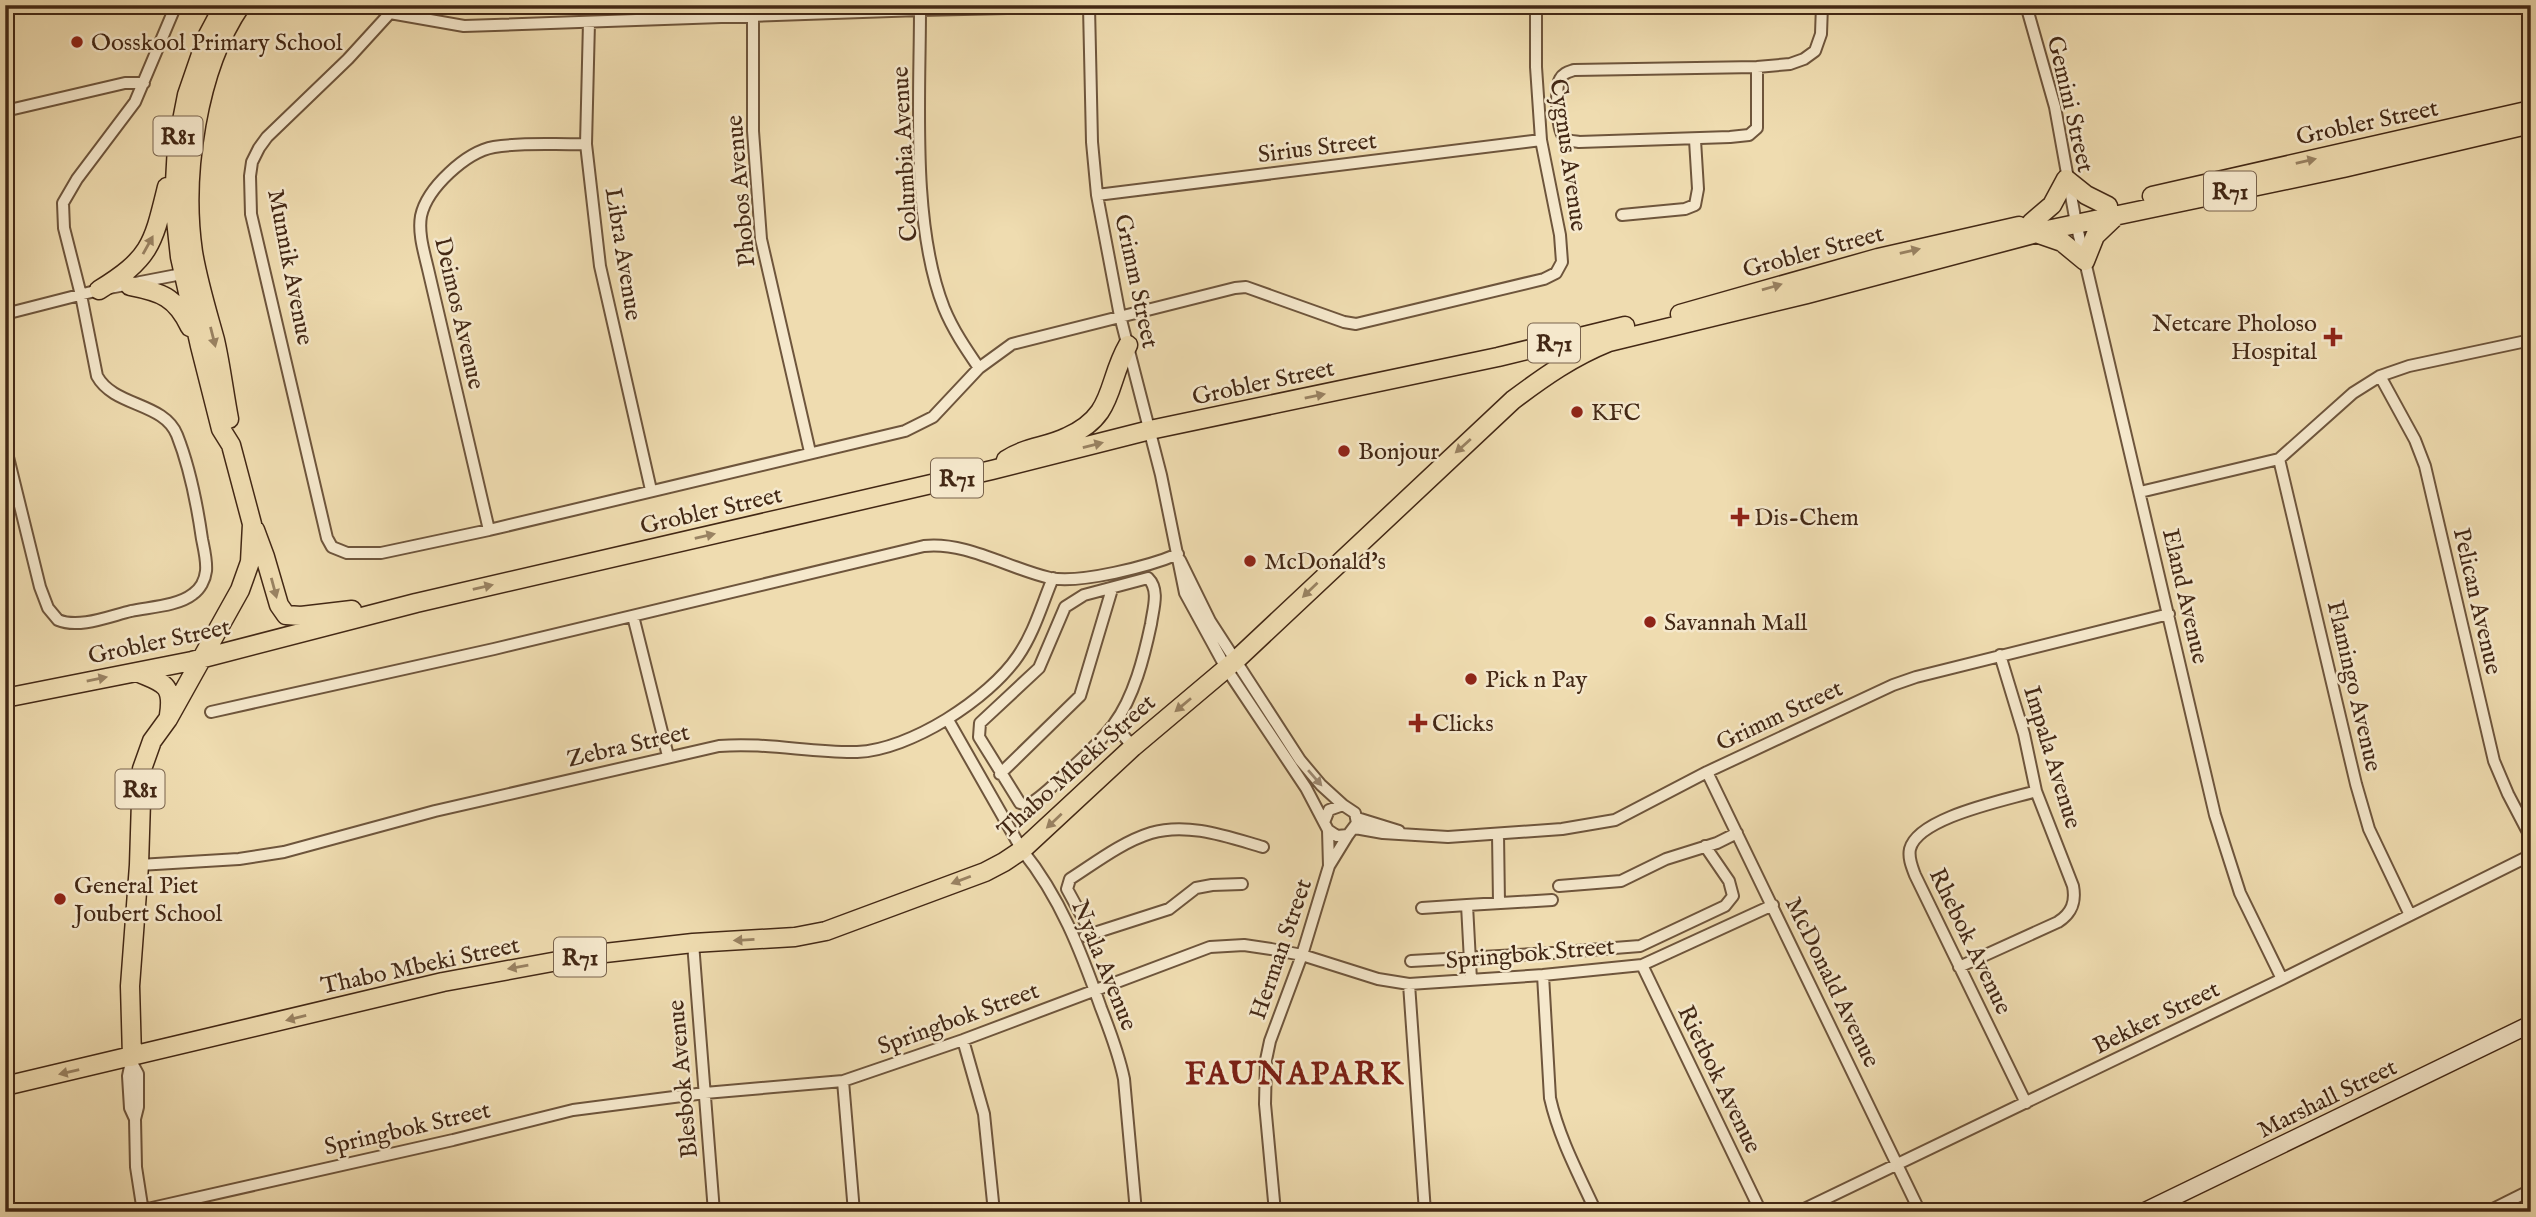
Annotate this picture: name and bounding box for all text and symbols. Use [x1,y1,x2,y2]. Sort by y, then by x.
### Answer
place label: Oosskool Primary School [91,28,343,59]
street label: Gemini Street [2039,33,2100,176]
marker: Oosskool Primary School [69,34,85,50]
street label: Columbia Avenue [885,66,926,242]
street label: Cygnus Avenue [1541,77,1594,233]
street label: Grobler Street [2293,93,2441,154]
street label: Phobos Avenue [719,114,764,268]
road number: R81 [154,116,202,155]
street label: Sirius Street [1256,126,1378,171]
one-way arrow [2295,155,2317,166]
road number: R71 [2204,172,2256,210]
street label: Libra Avenue [597,186,648,323]
street label: Munnik Avenue [259,187,320,348]
street label: Grimm Street [1106,211,1165,351]
street label: Grobler Street [1739,219,1887,286]
street label: Deimos Avenue [426,234,491,392]
one-way arrow [142,235,154,255]
one-way arrow [1899,245,1921,256]
one-way arrow [1762,282,1783,292]
place label: Netcare Pholoso Hospital [2152,309,2317,368]
road number: R71 [1528,324,1580,362]
one-way arrow [208,326,219,348]
marker: Netcare Pholoso Hospital [2323,327,2343,347]
street label: Grobler Street [1189,353,1337,414]
one-way arrow [1304,390,1326,401]
place label: KFC [1591,398,1641,429]
marker: KFC [1569,404,1585,420]
place label: Bonjour [1358,437,1439,468]
one-way arrow [1454,438,1472,454]
one-way arrow [1082,439,1104,450]
marker: Bonjour [1336,443,1352,459]
road number: R71 [931,458,983,498]
street label: Grobler Street [637,480,785,543]
place label: Dis-Chem [1754,503,1859,534]
marker: Dis-Chem [1732,509,1748,525]
street label: Pelican Avenue [2445,525,2508,678]
street label: Eland Avenue [2154,526,2215,667]
one-way arrow [694,530,716,541]
place label: McDonald's [1264,547,1386,578]
marker: McDonald's [1242,553,1258,569]
one-way arrow [269,578,280,600]
one-way arrow [1302,581,1319,598]
one-way arrow [472,582,494,593]
street label: Flamingo Avenue [2319,598,2388,775]
place label: Savannah Mall [1664,608,1808,639]
street label: Grobler Street [85,612,233,673]
marker: Savannah Mall [1642,614,1658,630]
place label: Pick n Pay [1485,665,1587,696]
marker: Pick n Pay [1463,671,1479,687]
one-way arrow [86,674,108,685]
street label: Grimm Street [1711,674,1848,759]
street label: Impala Avenue [2015,682,2088,833]
street label: Thabo Mbeki Street [991,688,1163,846]
one-way arrow [1174,697,1192,713]
place label: Clicks [1432,709,1494,740]
marker: Clicks [1410,715,1426,731]
street label: Zebra Street [564,717,693,776]
road number: R81 [116,769,164,808]
one-way arrow [1307,769,1322,786]
one-way arrow [1045,813,1063,829]
street label: Rhebok Avenue [1921,863,2018,1020]
place label: General Piet Joubert School [71,871,223,930]
one-way arrow [951,875,972,886]
street label: Herman Street [1243,875,1320,1024]
marker: General Piet Joubert School [52,891,68,907]
street label: McDonald Avenue [1777,892,1886,1073]
street label: Nyala Avenue [1063,896,1144,1035]
street label: Thabo Mbeki Street [318,930,522,1003]
street label: Springbok Street [1444,932,1616,977]
one-way arrow [732,935,754,946]
road number: R71 [554,938,606,976]
one-way arrow [507,962,529,973]
street label: Bekker Street [2088,974,2225,1062]
street label: Springbok Street [874,976,1044,1063]
street label: Blesbok Avenue [661,998,706,1159]
street label: Rietbok Avenue [1669,1001,1768,1159]
one-way arrow [285,1013,307,1024]
street label: Marshall Street [2253,1052,2402,1146]
district label: FAUNAPARK [1185,1055,1405,1096]
one-way arrow [57,1066,79,1077]
street label: Springbok Street [321,1095,493,1164]

